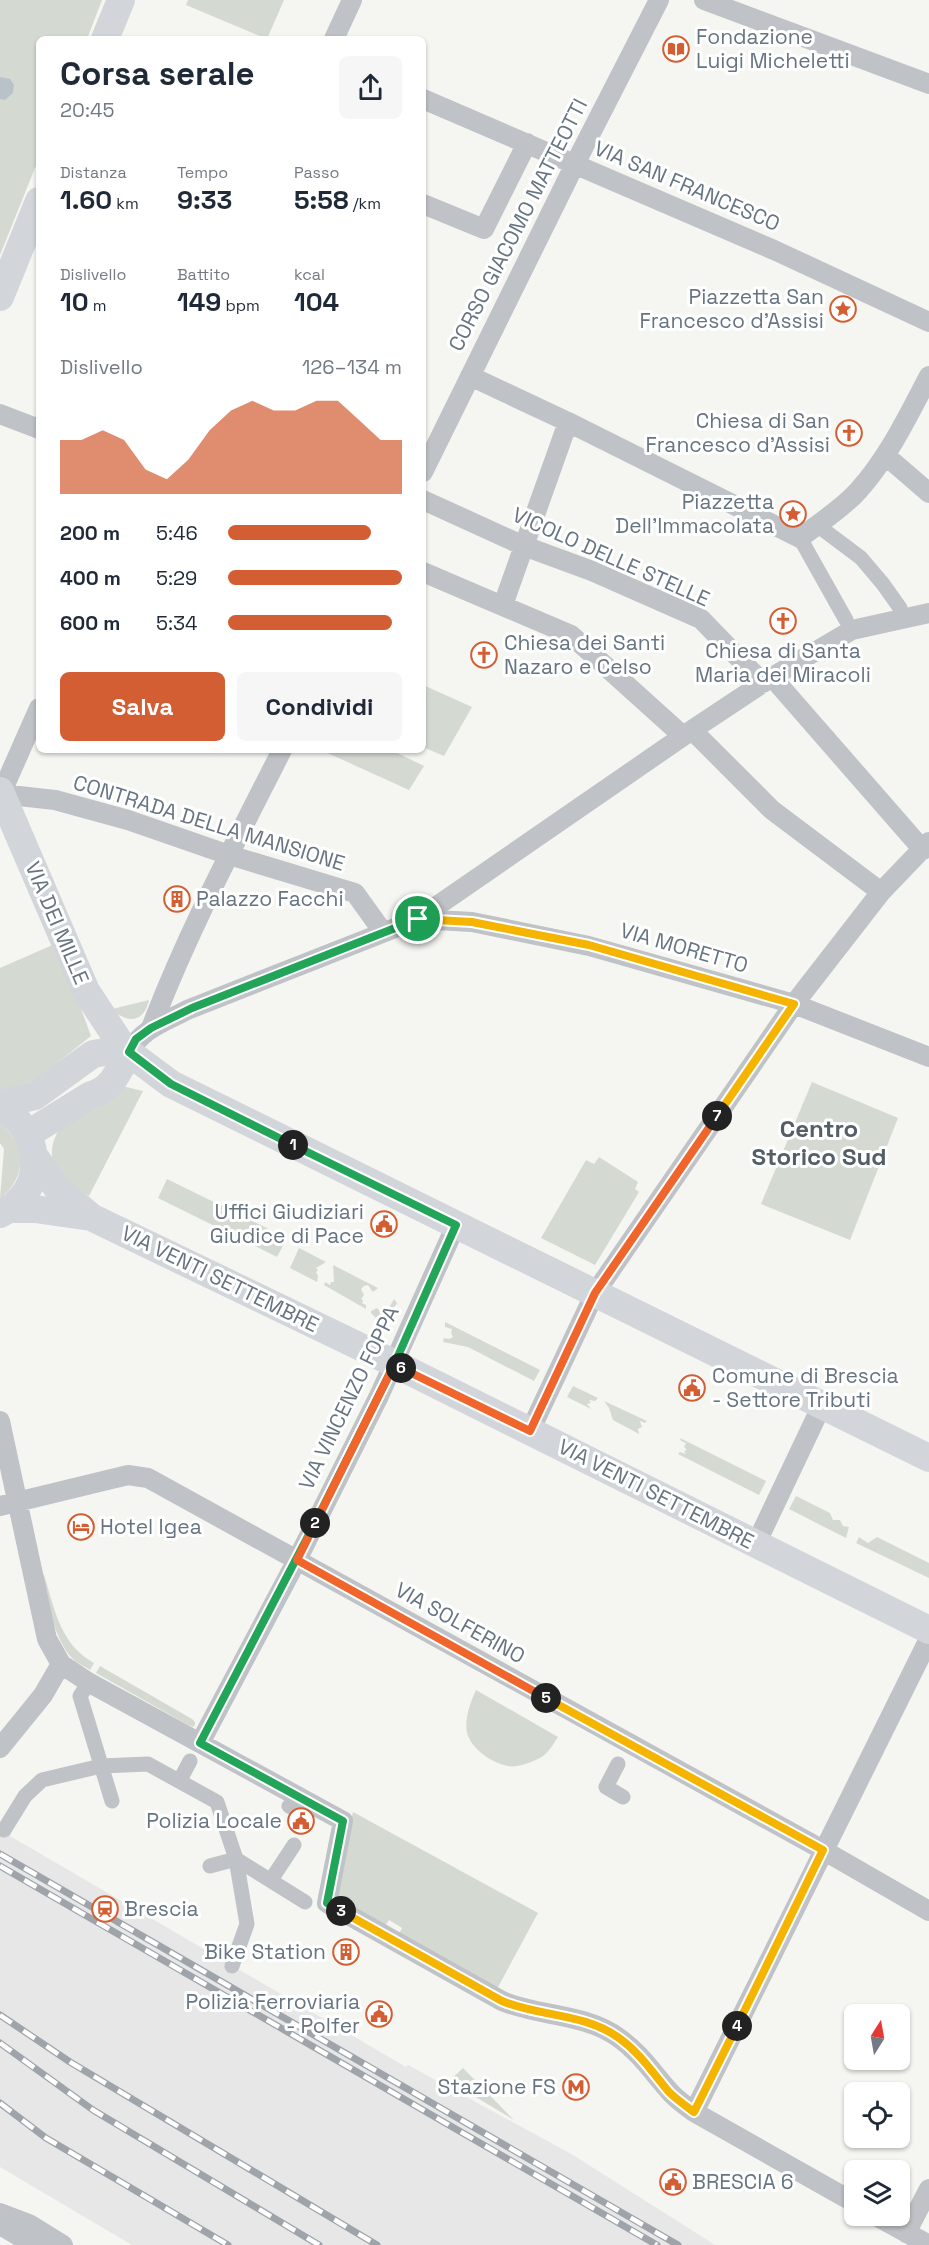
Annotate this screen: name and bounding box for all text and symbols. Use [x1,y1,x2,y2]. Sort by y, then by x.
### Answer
place label: Fondazione Luigi Micheletti [696,23,850,74]
library icon: Fondazione Luigi Micheletti [661,34,691,64]
text: Corsa serale [60,53,255,95]
button: share [339,56,402,119]
street label: CORSO GIACOMO MATTEOTTI [442,94,593,356]
text: 20:45 [60,97,114,123]
street label: VIA SAN FRANCESCO [590,134,784,237]
text: Distanza [60,162,127,183]
text: Tempo [177,162,228,183]
text: Passo [294,162,339,183]
text: 1.60 [60,183,112,217]
text: 9:33 [177,183,232,217]
text: 5:58 [294,183,349,217]
text: km [112,193,139,214]
text: /km [349,193,381,214]
text: Dislivello [60,264,126,285]
text: Battito [177,264,230,285]
text: kcal [294,264,325,285]
place label: Piazzetta San Francesco d'Assisi [639,283,824,334]
text: 10 [60,285,89,319]
text: 149 [177,285,221,319]
text: 104 [294,285,339,319]
place icon: Piazzetta San Francesco d'Assisi [828,294,858,324]
text: m [89,295,106,316]
text: bpm [221,295,260,316]
text: Dislivello [60,354,143,380]
text: 126–134 m [302,354,402,380]
place label: Chiesa di San Francesco d'Assisi [645,407,830,458]
church icon: Chiesa di San Francesco d'Assisi [834,418,864,448]
place label: Piazzetta Dell'Immacolata [615,488,774,539]
place icon: Piazzetta Dell'Immacolata [778,499,808,529]
street label: VICOLO DELLE STELLE [508,501,714,612]
text: 200 m [60,520,120,546]
text: 5:46 [156,520,198,546]
text: 400 m [60,565,121,591]
text: 5:29 [156,565,197,591]
church icon: Chiesa di Santa Maria dei Miracoli [768,606,798,636]
text: 600 m [60,610,120,636]
text: 5:34 [156,610,198,636]
place label: Chiesa dei Santi Nazaro e Celso [504,629,665,680]
place label: Chiesa di Santa Maria dei Miracoli [695,637,871,688]
church icon: Chiesa dei Santi Nazaro e Celso [469,640,499,670]
button: Salva [60,672,225,741]
button: Condividi [237,672,402,741]
street label: CONTRADA DELLA MANSIONE [70,768,348,877]
street label: VIA DEI MILLE [19,857,95,988]
building icon: Palazzo Facchi [162,884,192,914]
place label: Palazzo Facchi [196,885,344,912]
pin [392,893,443,944]
icon: arrive [401,902,434,935]
street label: VIA MORETTO [617,916,751,979]
pin: 7 [702,1101,732,1131]
text: 7 [713,1105,721,1126]
district label: Centro Storico Sud [751,1113,887,1172]
pin: 1 [278,1130,308,1160]
text: 1 [289,1134,297,1155]
place label: Uffici Giudiziari Giudice di Pace [210,1198,364,1249]
public building icon: Uffici Giudiziari Giudice di Pace [369,1209,399,1239]
street label: VIA VENTI SETTEMBRE [117,1219,323,1338]
street label: VIA VINCENZO FOPPA [292,1301,405,1494]
pin: 6 [386,1353,416,1383]
text: 6 [396,1357,406,1378]
place label: Comune di Brescia - Settore Tributi [712,1362,899,1413]
public building icon: Comune di Brescia - Settore Tributi [677,1373,707,1403]
street label: VIA VENTI SETTEMBRE [554,1432,759,1555]
pin: 2 [300,1508,330,1538]
hotel icon: Hotel Igea [66,1512,96,1542]
text: 2 [310,1512,320,1533]
place label: Hotel Igea [100,1513,202,1540]
street label: VIA SOLFERINO [391,1576,530,1669]
pin: 5 [531,1683,561,1713]
text: 5 [541,1687,551,1708]
public building icon: Polizia Locale [286,1806,316,1836]
place label: Polizia Locale [146,1807,282,1834]
station icon: Brescia [90,1894,120,1924]
place label: Brescia [124,1895,199,1922]
pin: 3 [326,1896,356,1926]
text: 3 [336,1900,346,1921]
building icon: Bike Station [331,1937,361,1967]
place label: Bike Station [204,1938,326,1965]
place label: Polizia Ferroviaria - Polfer [186,1988,360,2039]
public building icon: Polizia Ferroviaria - Polfer [364,1999,394,2029]
north arrow [844,2004,910,2070]
map controls [844,2004,910,2226]
pin: 4 [722,2011,752,2041]
text: 4 [732,2015,742,2036]
metro station icon: Stazione FS [561,2072,591,2102]
place label: Stazione FS [437,2073,556,2100]
button: locate [844,2082,910,2148]
button: layers [844,2160,910,2226]
public building icon: BRESCIA 6 [658,2167,688,2197]
place label: BRESCIA 6 [692,2168,794,2195]

